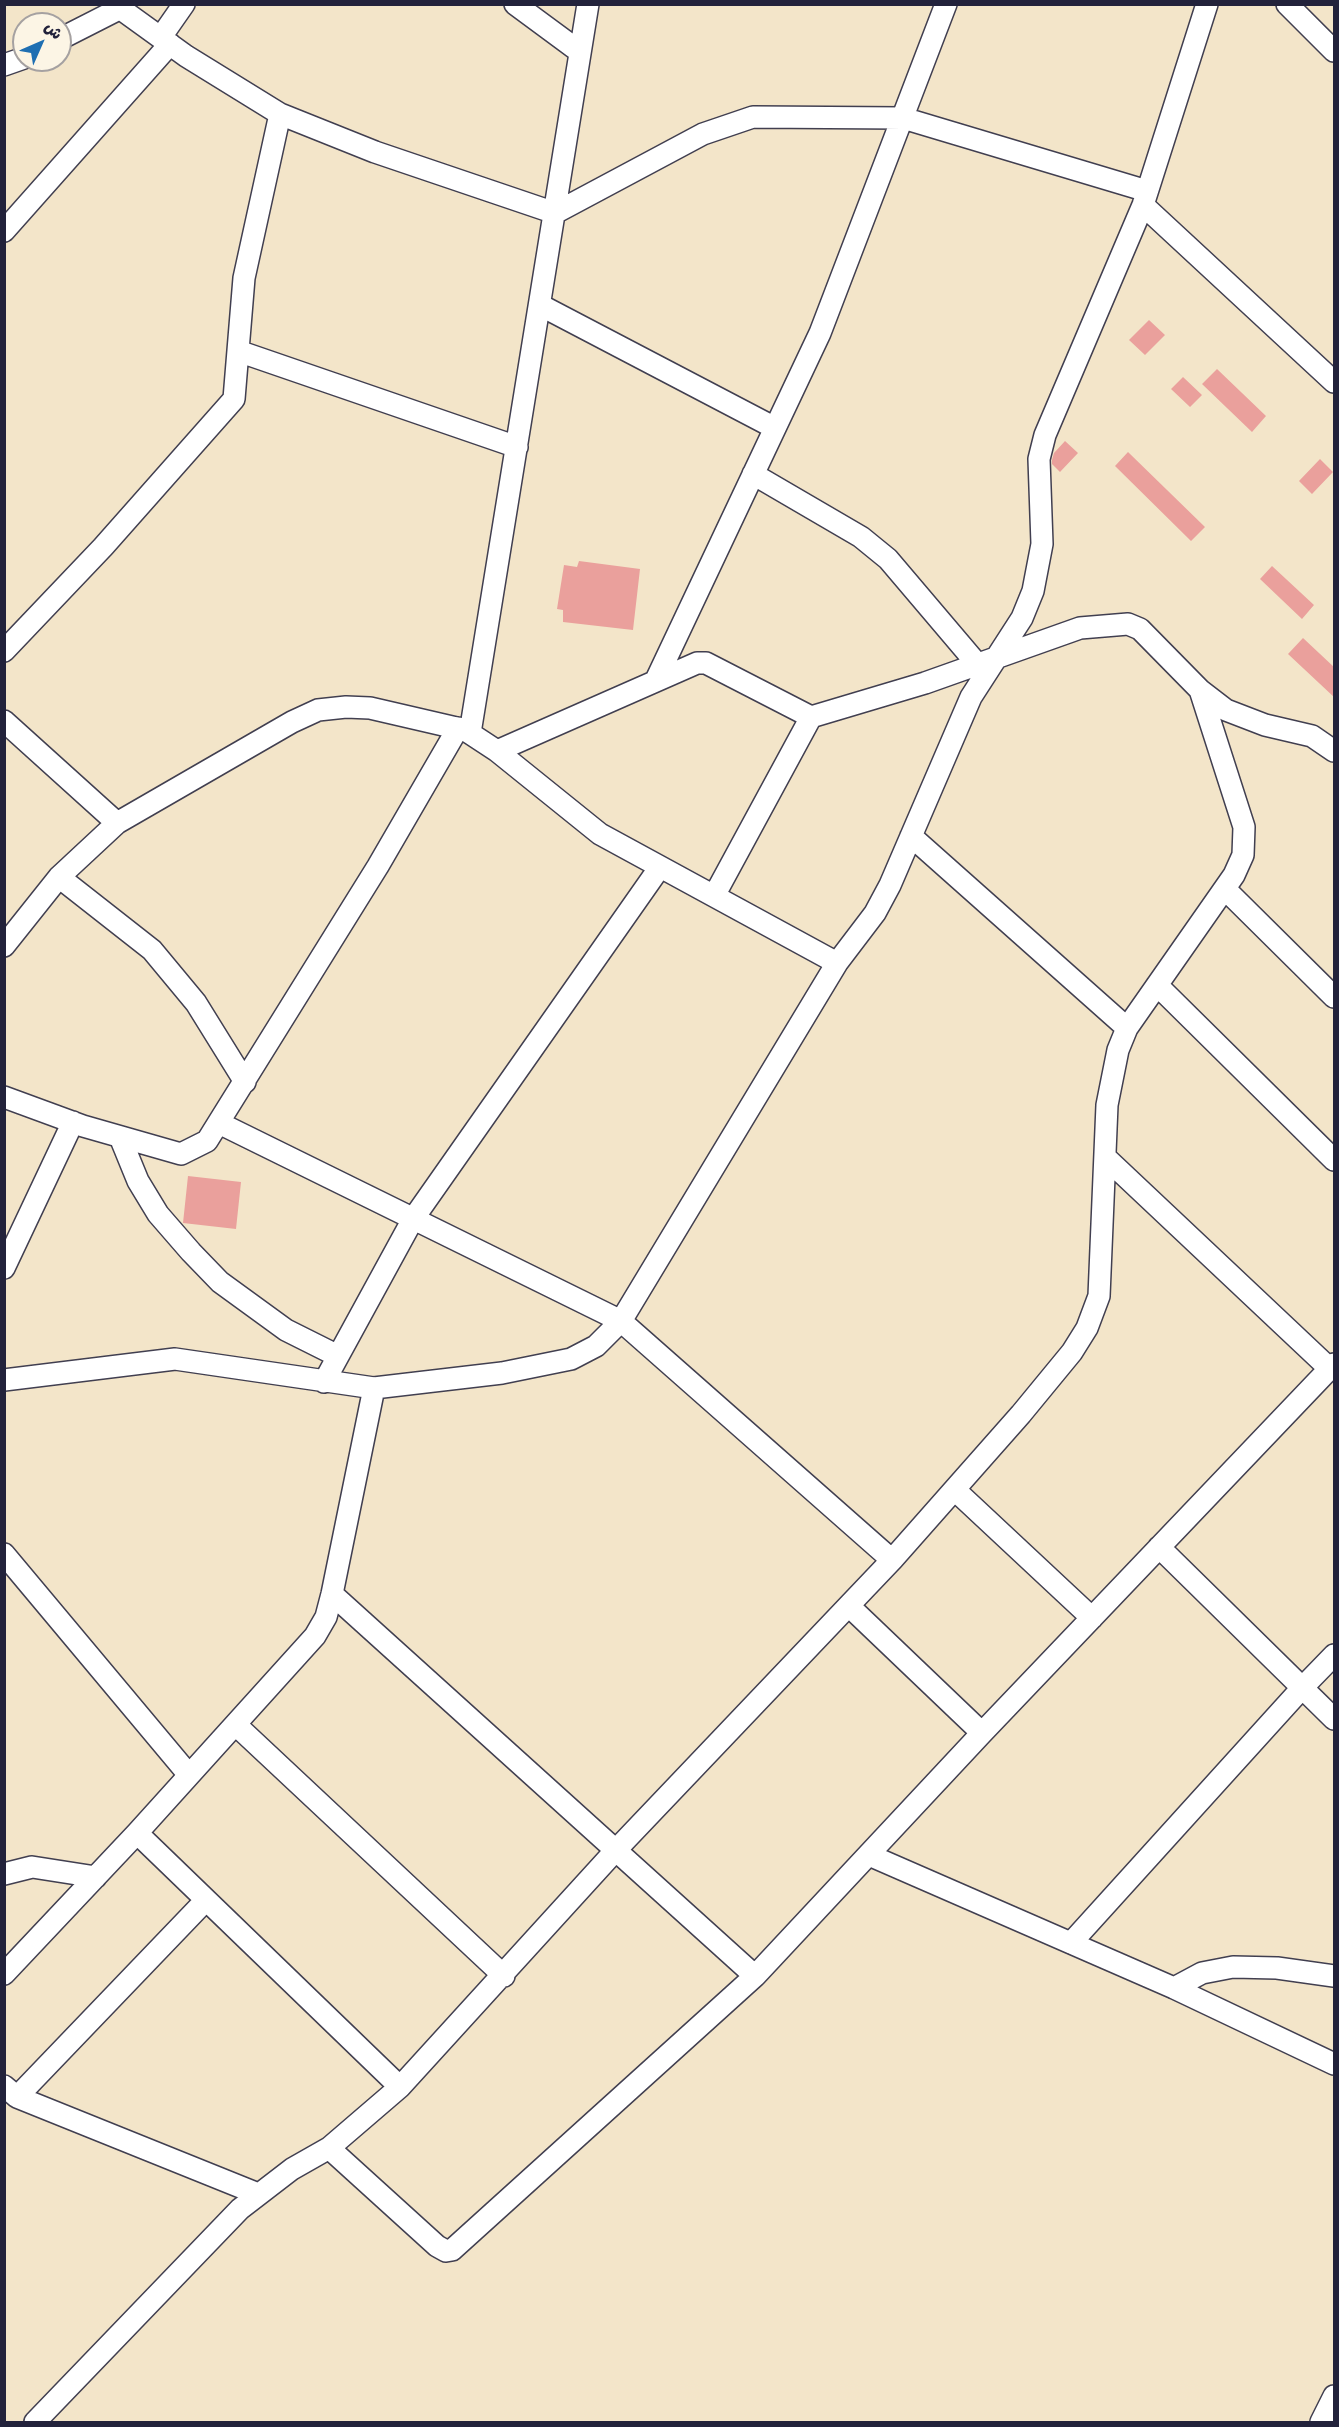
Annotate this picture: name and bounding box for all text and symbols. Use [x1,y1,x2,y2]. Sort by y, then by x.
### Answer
north arrow [12,12,72,72]
text: ش [40,17,67,44]

